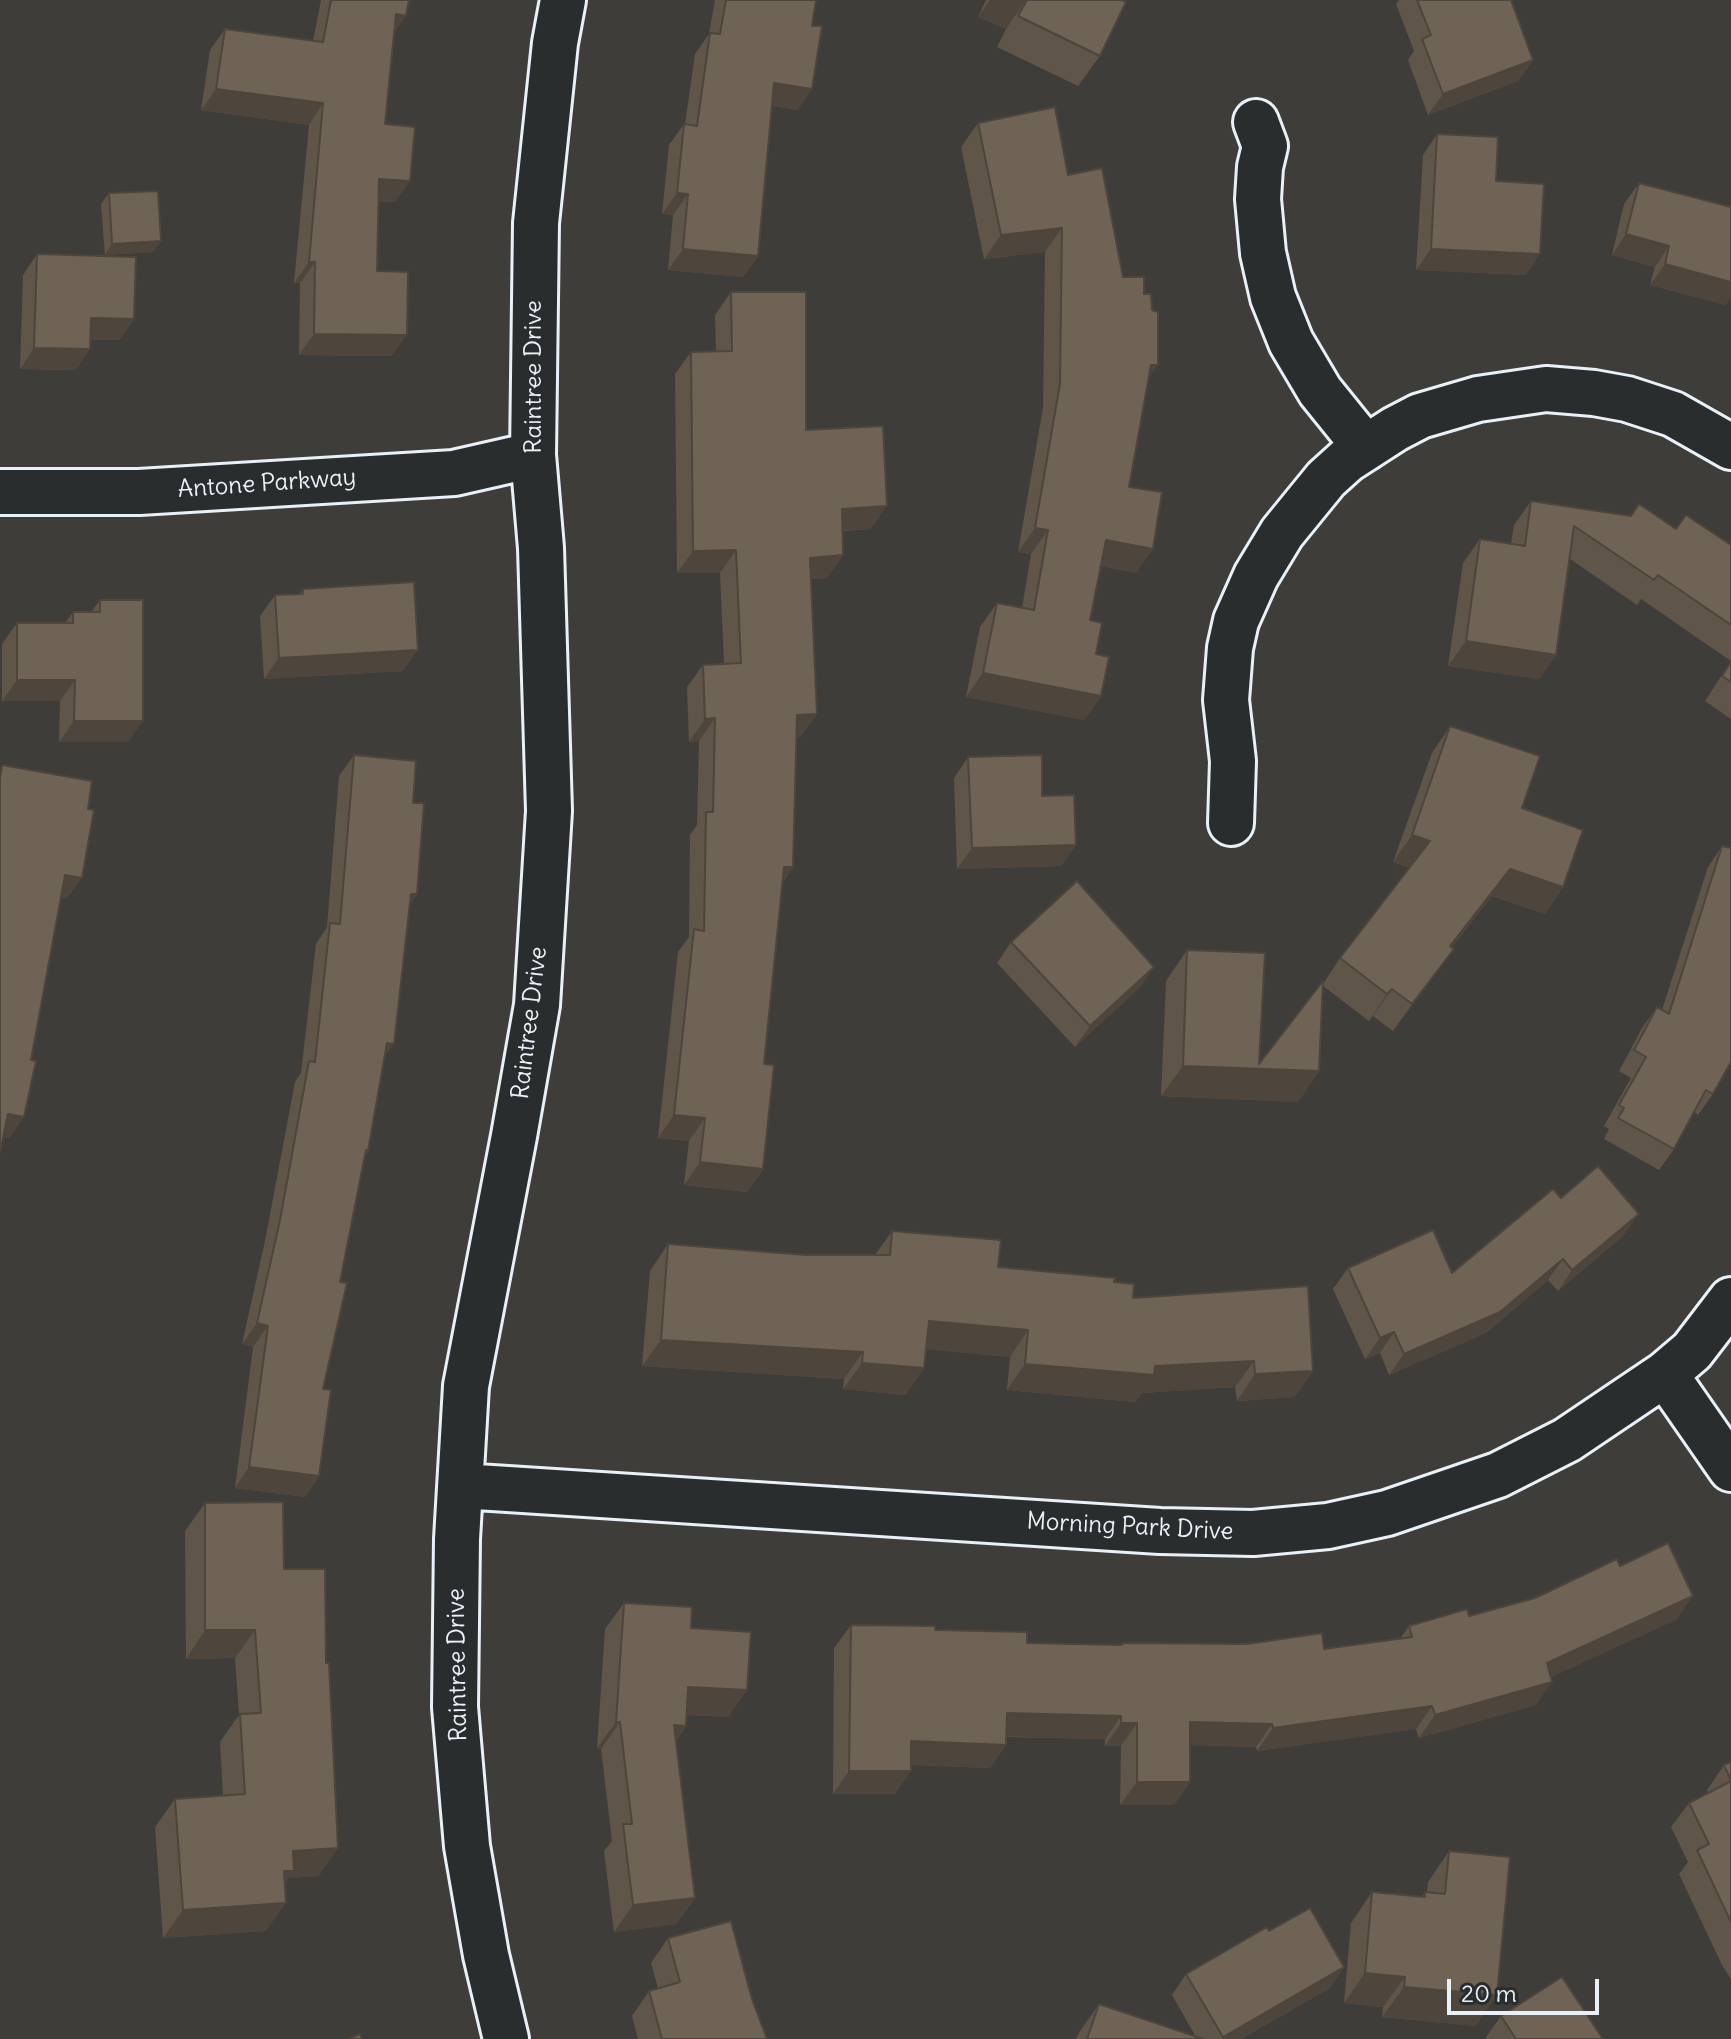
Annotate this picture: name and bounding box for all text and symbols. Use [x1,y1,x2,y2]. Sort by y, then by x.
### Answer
street label: Raintree Drive [520,300,548,454]
street label: Antone Parkway [177,463,357,505]
street label: Raintree Drive [506,945,554,1101]
street label: Morning Park Drive [1026,1507,1234,1547]
street label: Raintree Drive [442,1588,474,1742]
scale bar [1451,1963,1603,2013]
text: 20 m [1461,1978,1517,2008]

